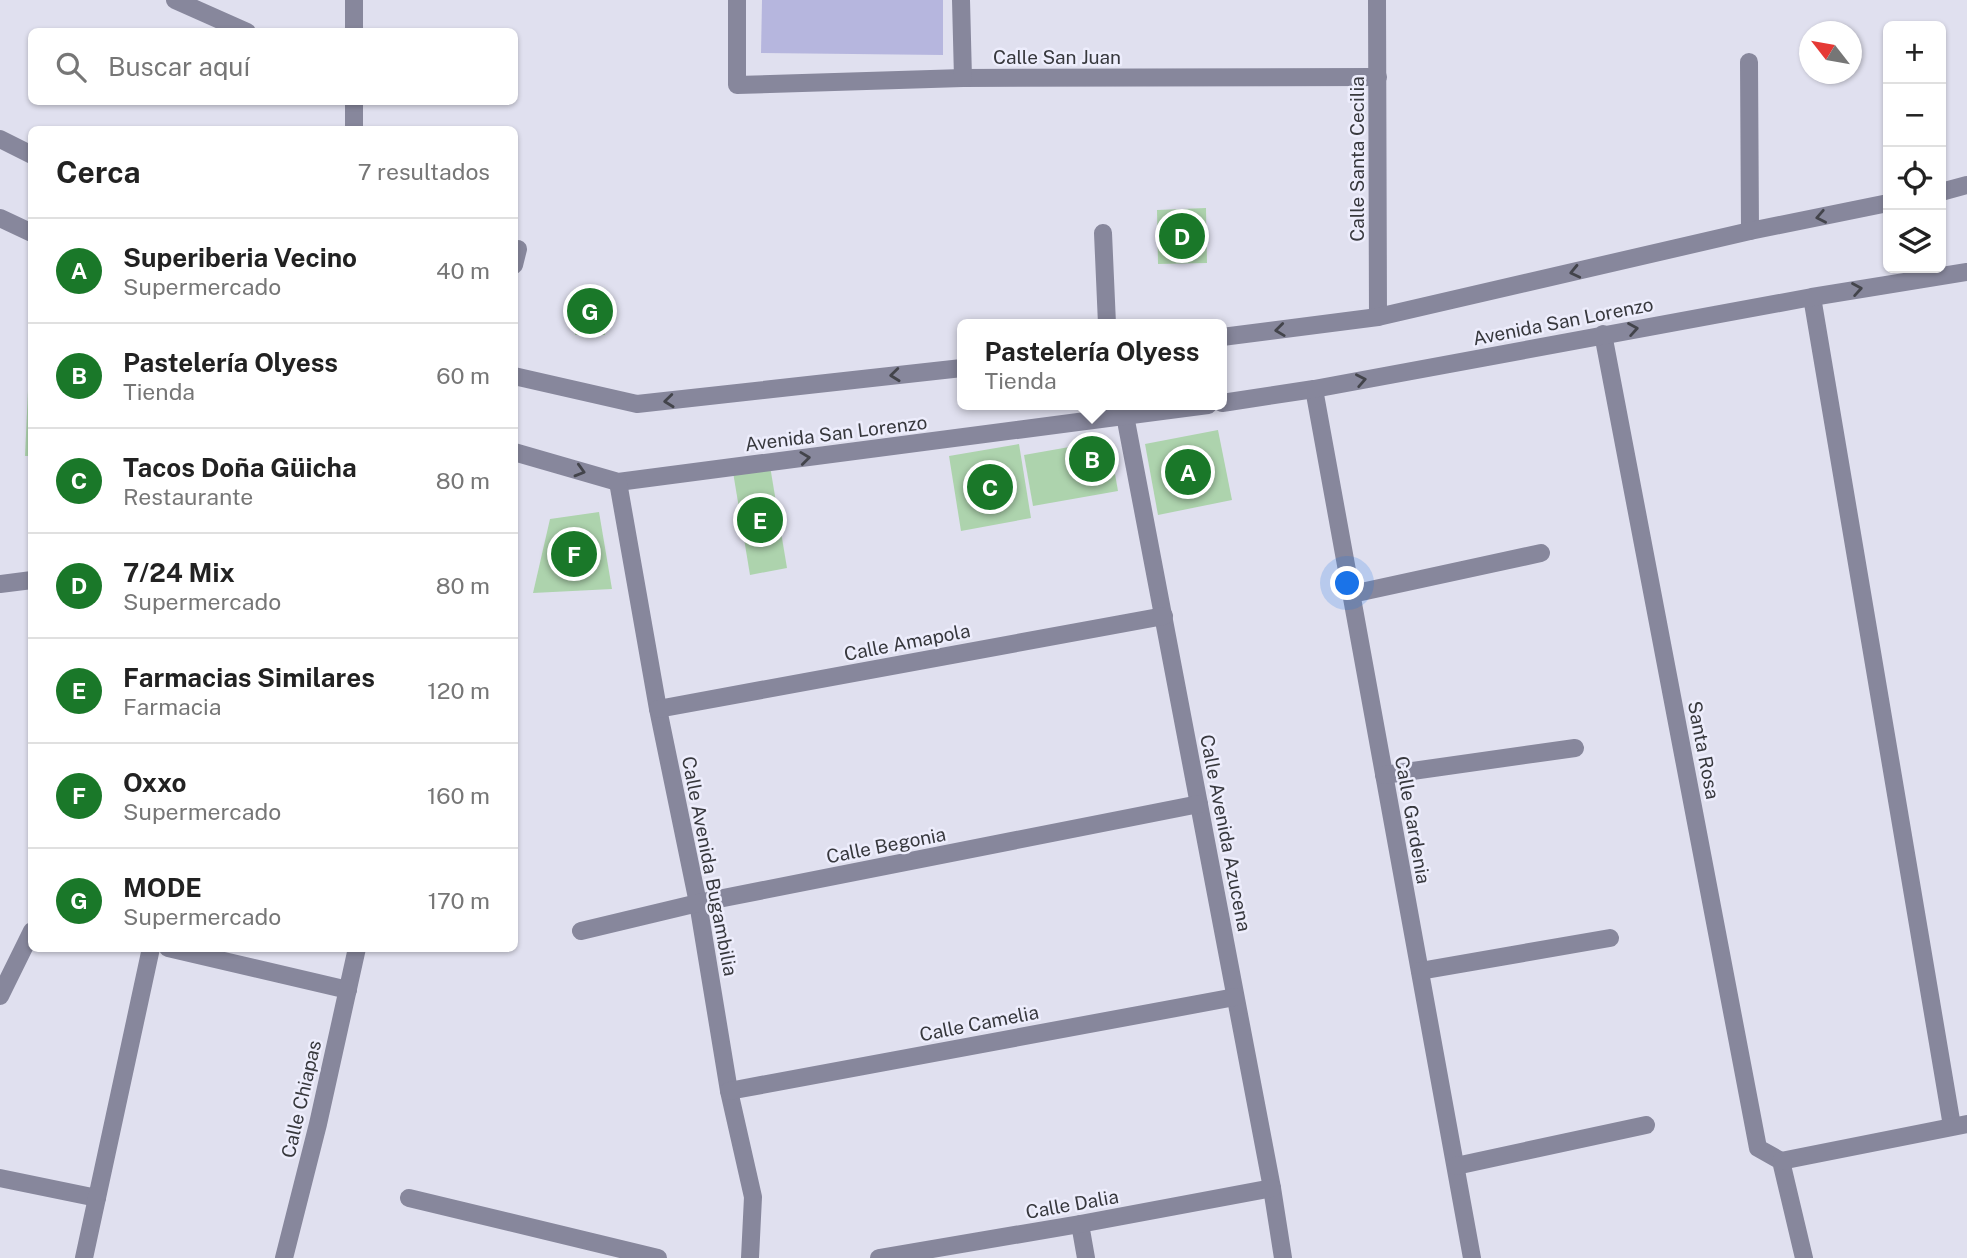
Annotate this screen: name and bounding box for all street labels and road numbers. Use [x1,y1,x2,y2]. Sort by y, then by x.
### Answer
street label: Calle San Juan [993,46,1121,68]
street label: Calle Santa Cecilia [1346,76,1368,242]
street label: Avenida San Lorenzo [1471,293,1655,349]
street label: Avenida San Lorenzo [744,411,928,455]
street label: Calle Amapola [842,619,972,665]
street label: Santa Rosa [1684,699,1724,801]
street label: Calle Avenida Azucena [1196,733,1256,933]
street label: Calle Avenida Bugambilia [678,754,742,978]
street label: Calle Gardenia [1391,754,1435,886]
street label: Calle Begonia [824,823,948,867]
street label: Calle Camelia [918,1001,1040,1045]
street label: Calle Chiapas [277,1038,325,1160]
street label: Calle Dalia [1024,1185,1120,1223]

